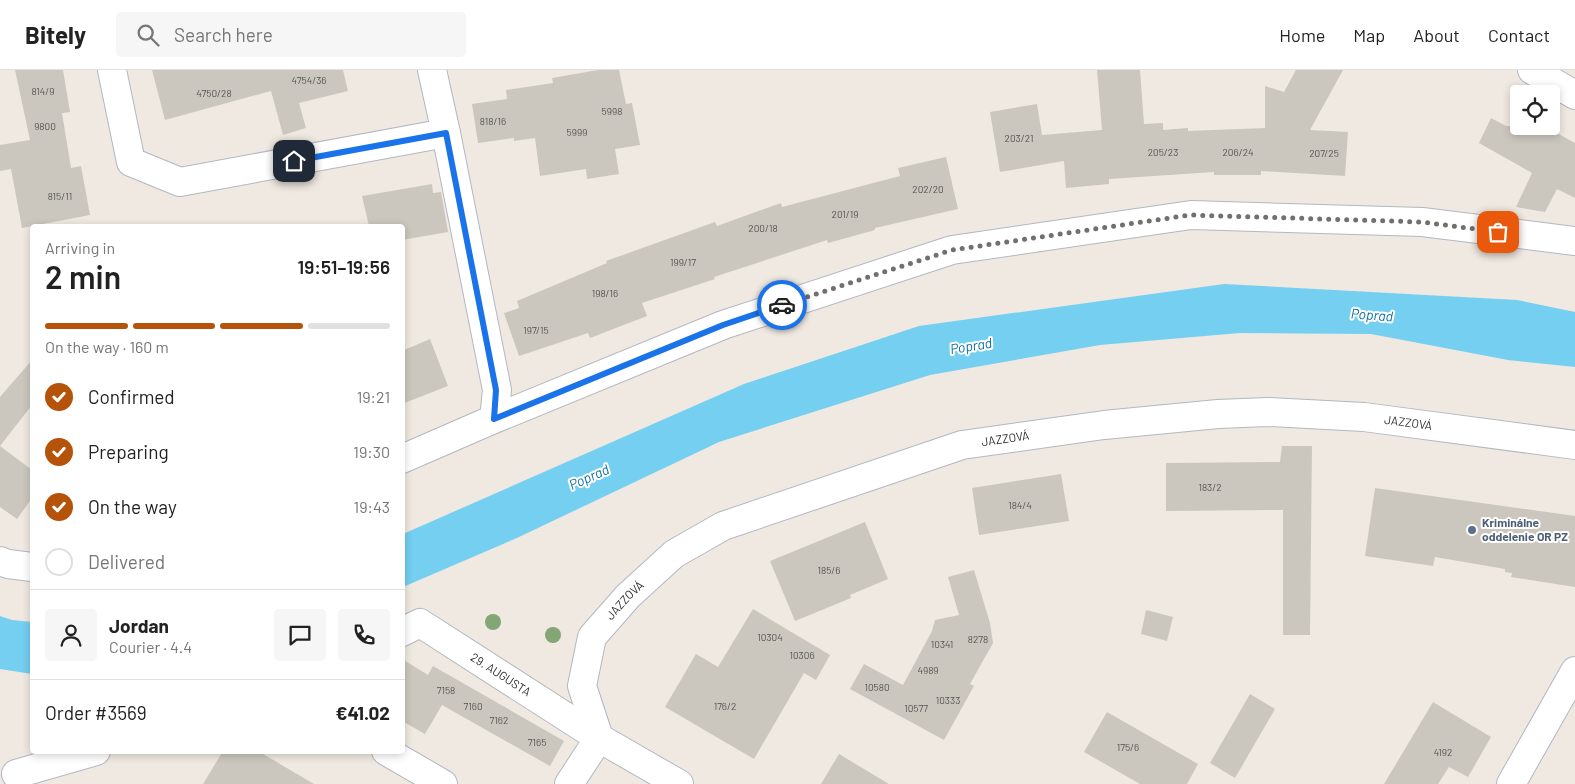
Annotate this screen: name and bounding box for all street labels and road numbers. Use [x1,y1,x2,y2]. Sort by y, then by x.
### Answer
street label: JAZZOVÁ [1383,412,1433,432]
street label: JAZZOVÁ [980,428,1030,448]
street label: JAZZOVÁ [603,577,646,622]
street label: 29. AUGUSTA [469,650,534,698]

